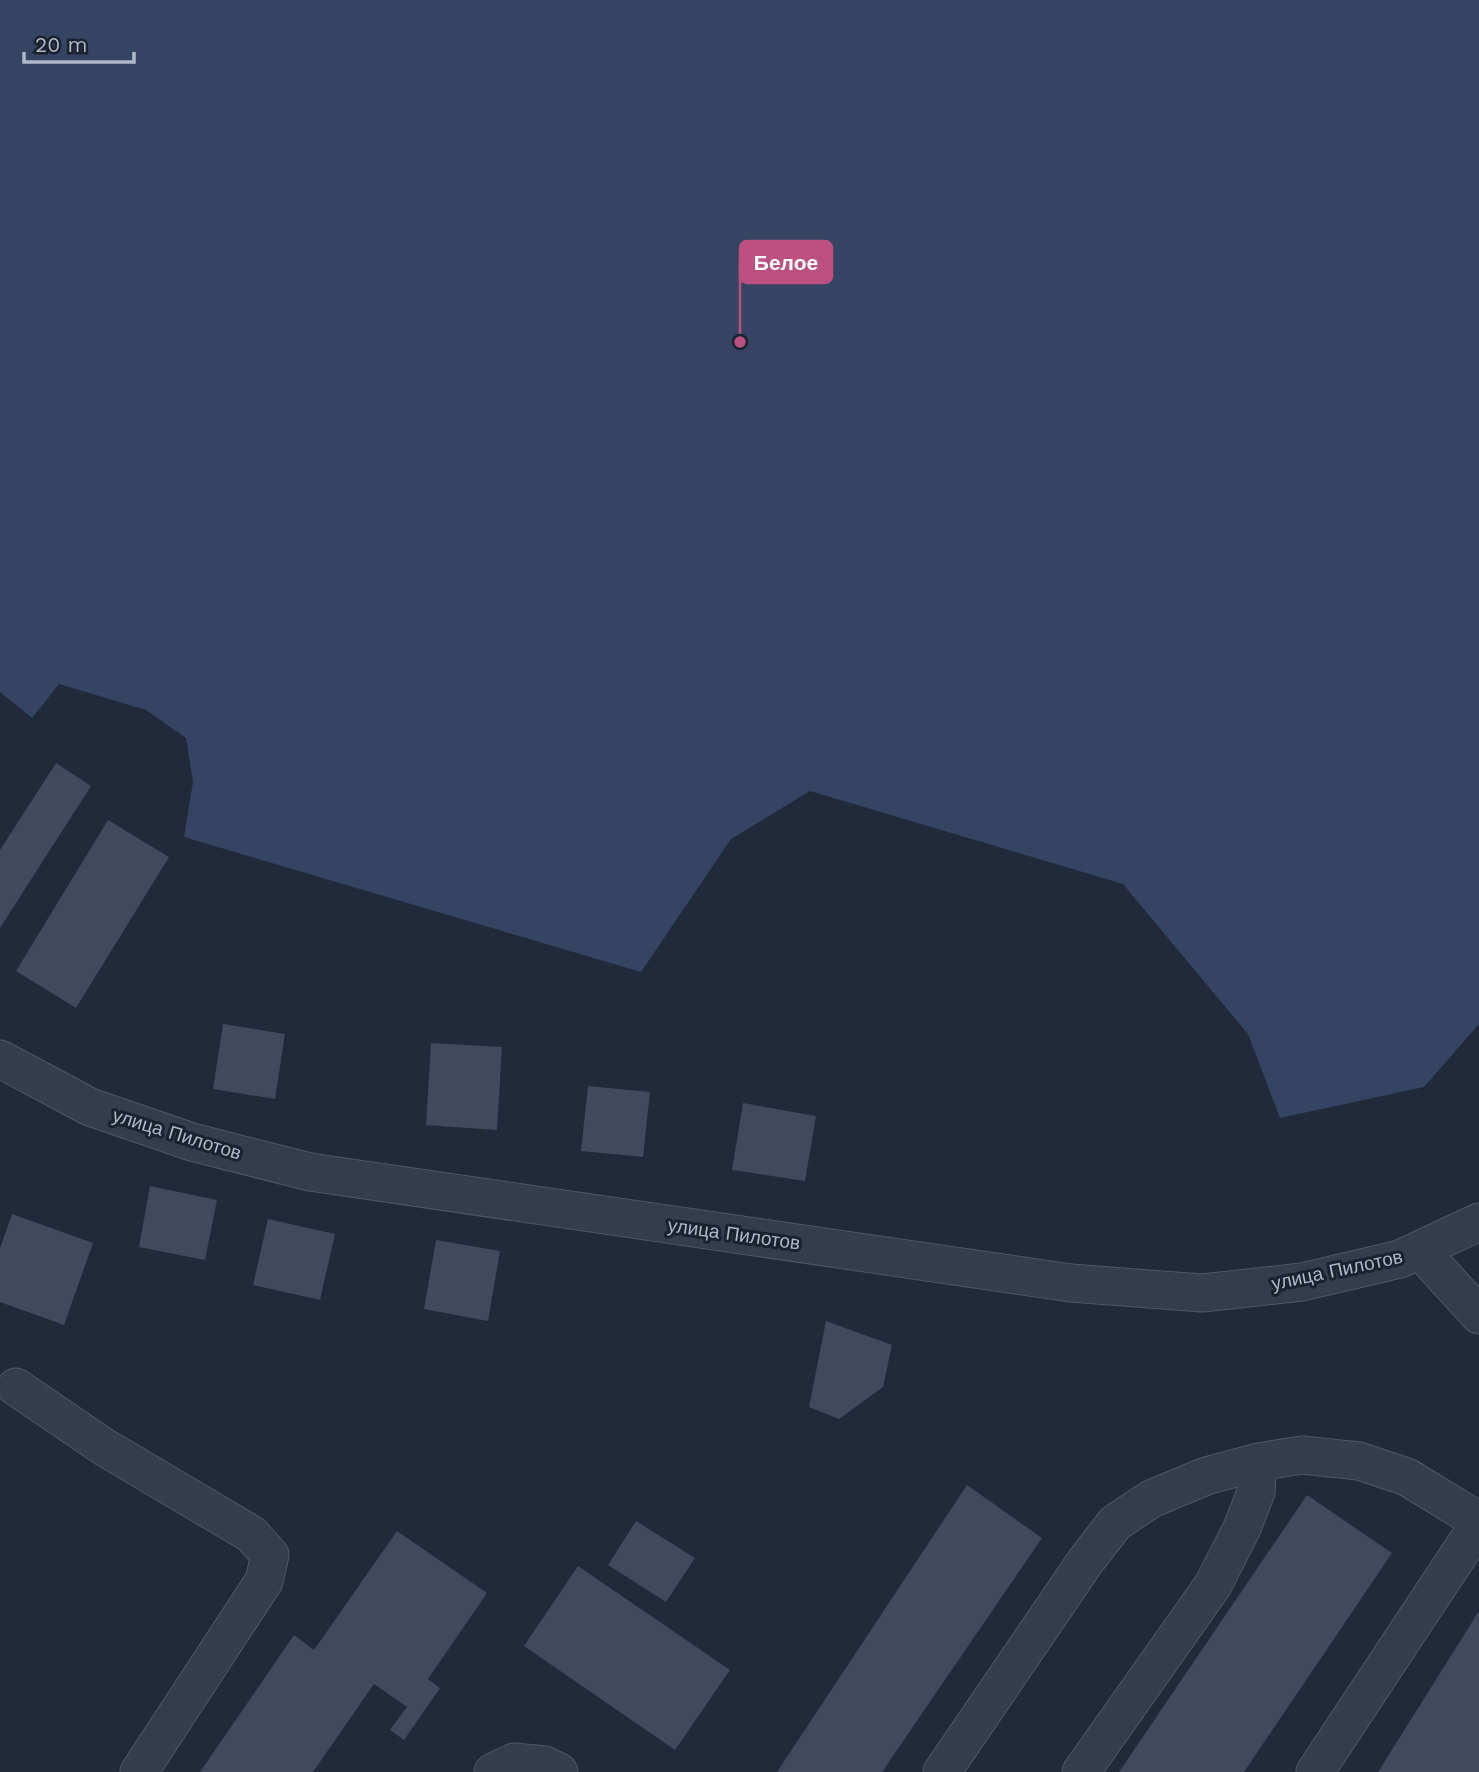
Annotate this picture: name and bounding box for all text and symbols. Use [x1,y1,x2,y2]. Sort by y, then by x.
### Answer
scale bar [24,21,135,65]
text: 20 m [35,32,87,57]
callout: Белое [740,241,832,283]
text: Белое [754,250,818,275]
street label: улица Пилотов [110,1103,244,1165]
street label: улица Пилотов [666,1213,802,1255]
street label: улица Пилотов [1269,1245,1405,1295]

